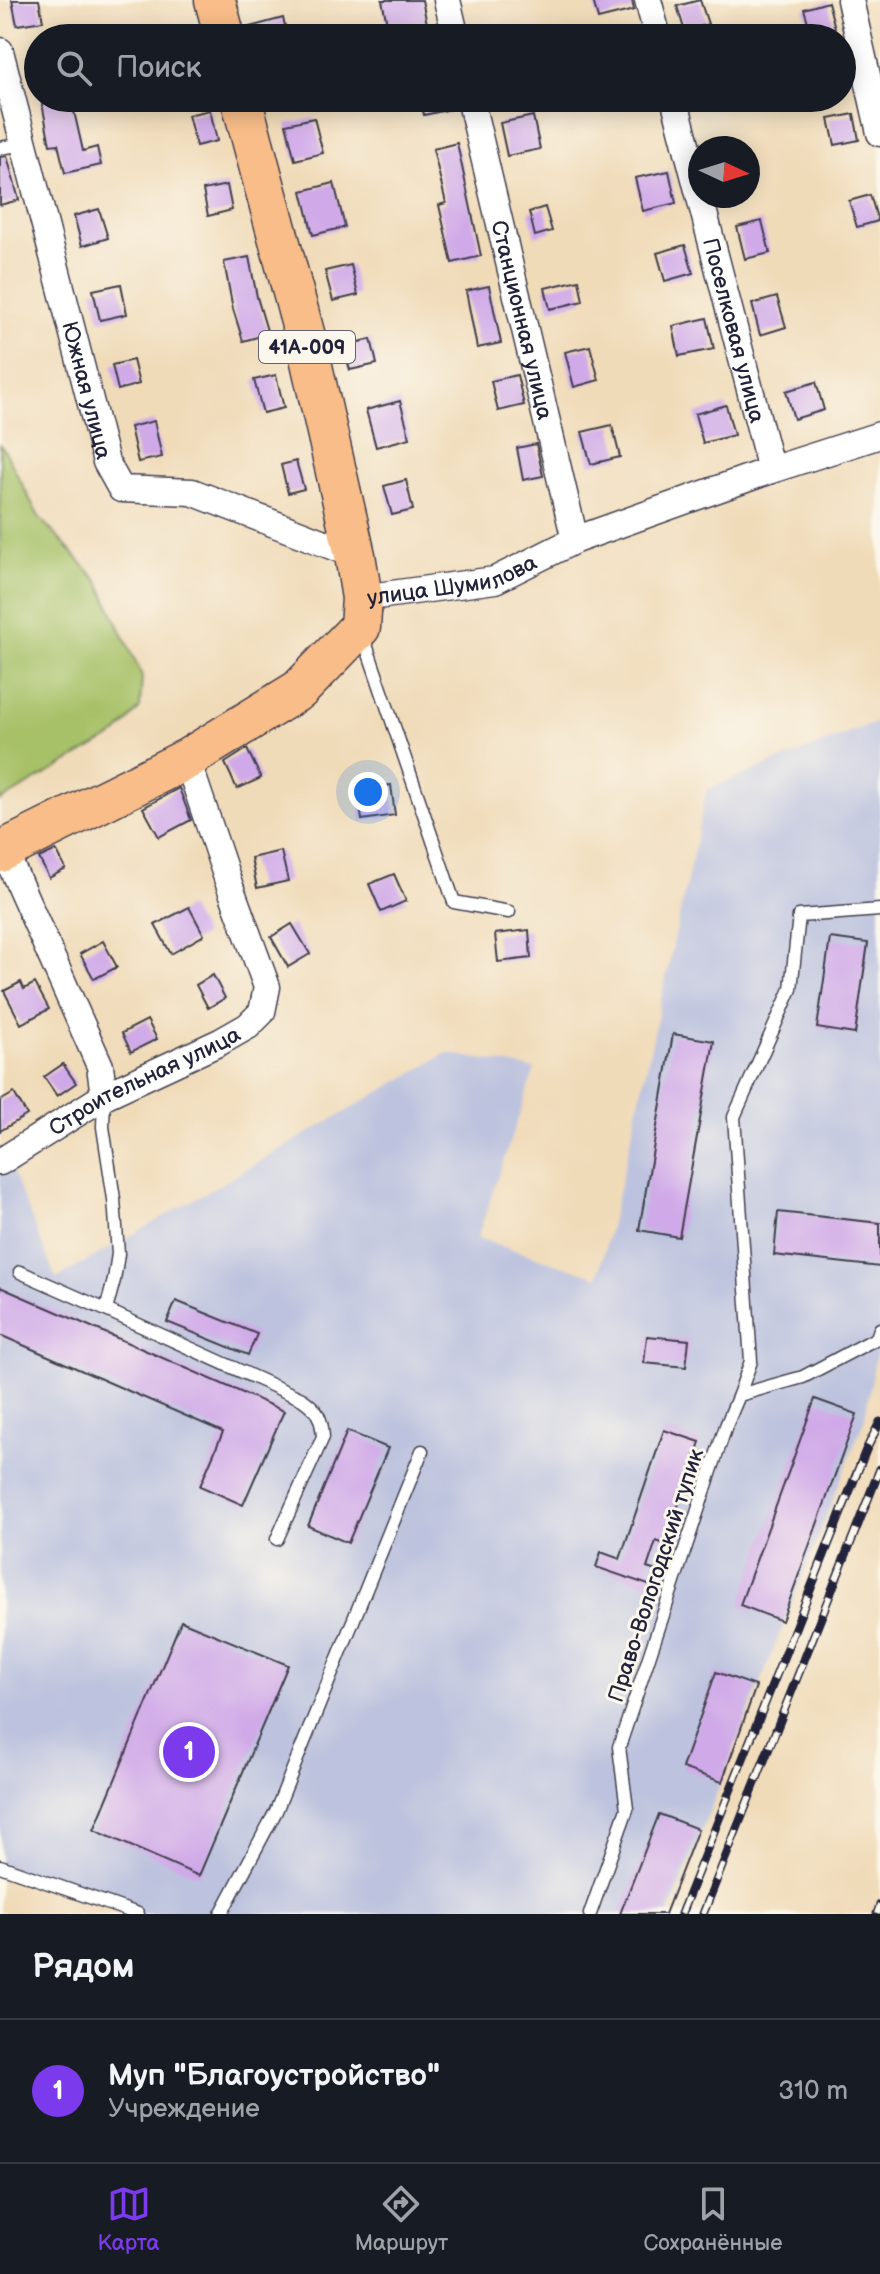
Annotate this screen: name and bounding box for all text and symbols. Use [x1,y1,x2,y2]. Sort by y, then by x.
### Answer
search box [24,24,856,112]
icon: search [52,46,96,90]
text: Поиск [116,50,202,86]
north arrow [688,136,760,208]
street label: Станционная улица [485,218,558,422]
street label: Поселковая улица [696,235,770,426]
street label: Южная улица [55,318,117,462]
road number: 41А-009 [259,331,355,363]
street label: улица Шумилова [366,549,542,612]
your location [348,772,388,812]
street label: Строительная улица [44,1021,245,1142]
street label: Право-Вологодский тупик [603,1445,710,1706]
pin: 1 [163,1722,215,1782]
text: Рядом [32,1946,134,1987]
text: Муп "Благоустройство" [108,2058,440,2094]
text: 1 [53,2076,63,2107]
text: 310 m [778,2076,848,2107]
text: Учреждение [108,2094,260,2125]
tab: Карта [98,2182,160,2257]
tab: Маршрут [355,2182,448,2257]
tab: Сохранённые [643,2182,782,2257]

